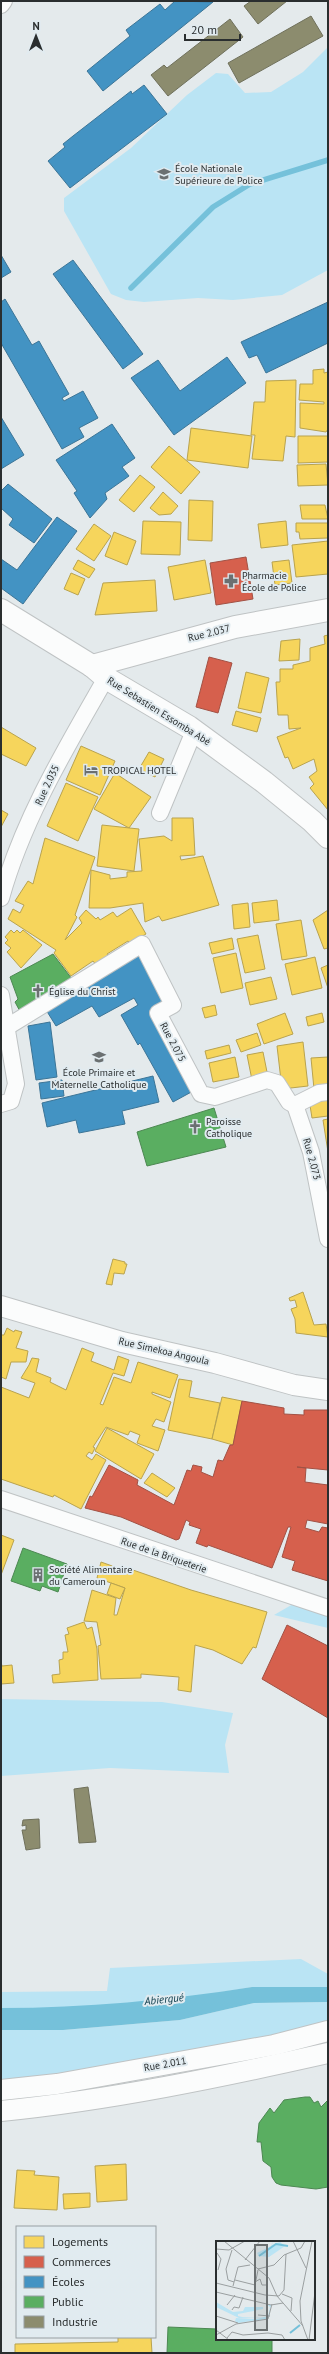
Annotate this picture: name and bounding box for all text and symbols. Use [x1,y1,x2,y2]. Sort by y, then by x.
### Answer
north arrow [16,16,56,56]
scale bar [185,16,240,42]
text: N [32,19,40,33]
text: 20 m [191,22,217,37]
place label: École Nationale Supérieure de Police [175,162,263,187]
school or university icon: École Nationale Supérieure de Police [156,166,172,182]
place label: Pharmacie École de Police [242,569,306,594]
pharmacy icon: Pharmacie École de Police [223,573,239,589]
street label: Rue 2.037 [187,621,231,645]
street label: Rue Sebastien Essomba Abé [105,674,213,748]
hotel icon: TROPICAL HOTEL [83,762,99,778]
street label: Rue 2.035 [32,763,62,807]
place label: TROPICAL HOTEL [102,764,176,777]
church icon: Église du Christ [30,983,46,999]
place label: Église du Christ [49,985,116,998]
street label: Rue 2.075 [157,1020,189,1064]
school or university icon: École Primaire et Maternelle Catholique [91,1049,107,1065]
place label: École Primaire et Maternelle Catholique [52,1066,146,1091]
place label: Paroisse Catholique [206,1115,252,1140]
church icon: Paroisse Catholique [187,1119,203,1135]
street label: Rue 2.073 [300,1137,324,1181]
street label: Rue Simekoa Angoula [117,1334,211,1368]
street label: Rue de la Briqueterie [119,1534,209,1576]
place label: Société Alimentaire du Cameroun [49,1563,132,1588]
building icon: Société Alimentaire du Cameroun [30,1567,46,1583]
water label: Abiergué [143,1990,185,2008]
street label: Rue 2.011 [143,2054,187,2074]
legend [16,2226,156,2338]
text: Logements [52,2234,108,2249]
inset map [216,2241,315,2340]
text: Commerces [52,2254,111,2269]
text: Écoles [52,2274,85,2289]
text: Public [52,2294,84,2309]
text: Industrie [52,2314,98,2329]

